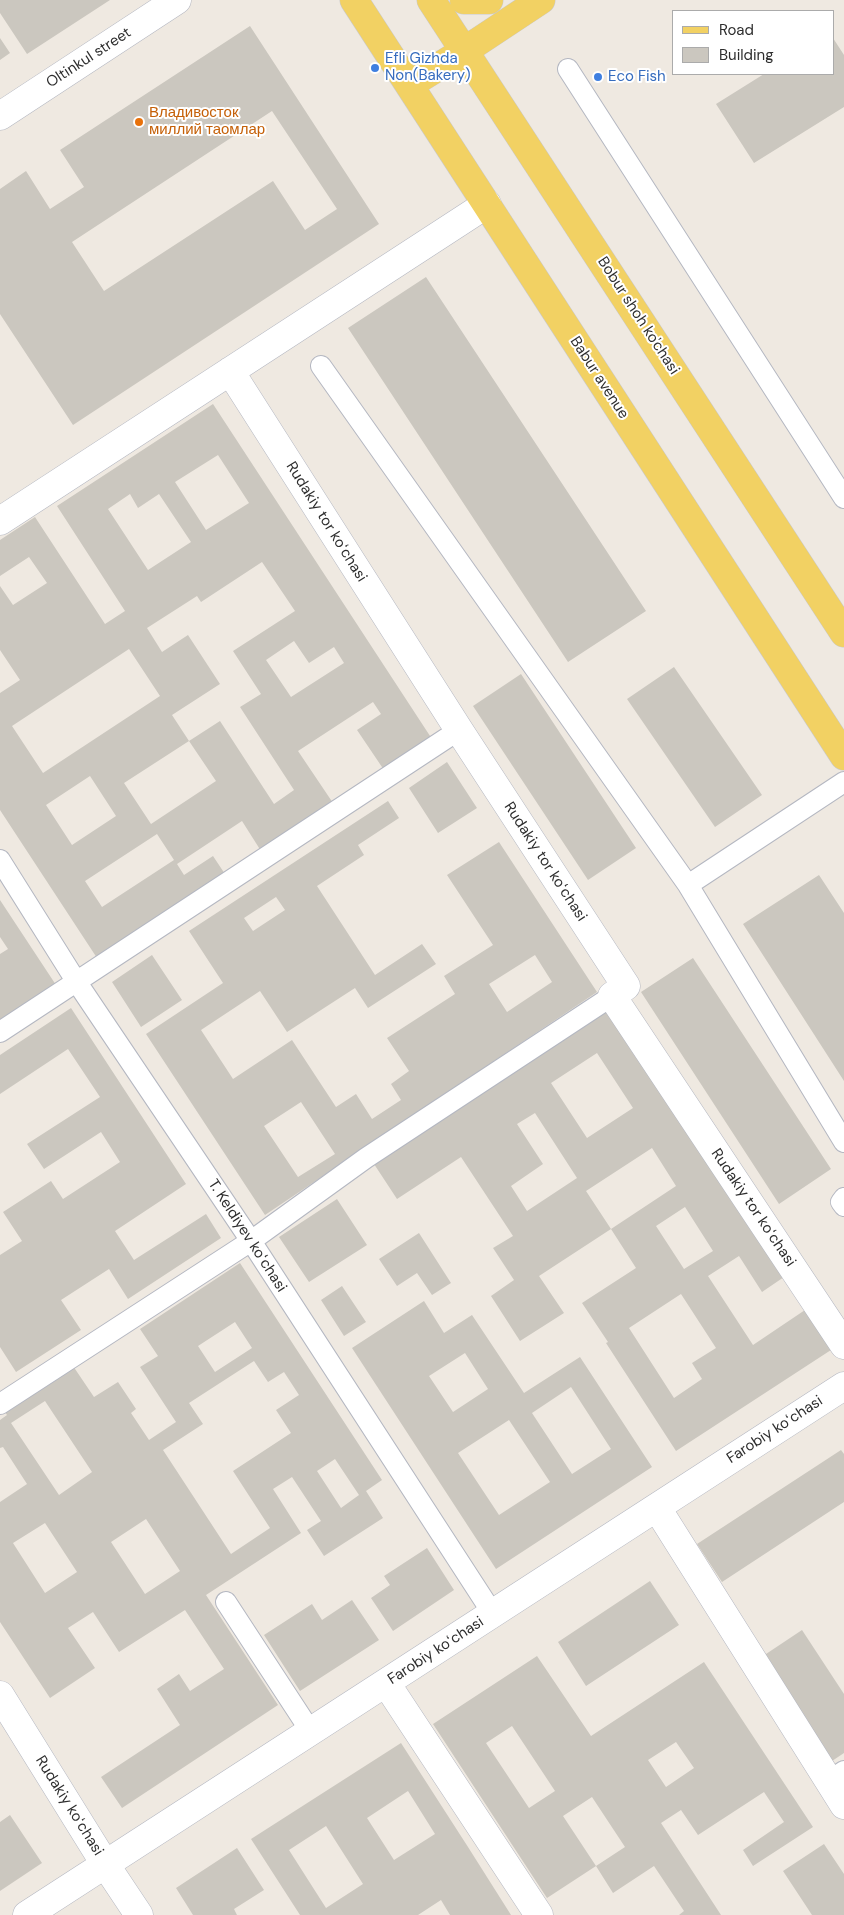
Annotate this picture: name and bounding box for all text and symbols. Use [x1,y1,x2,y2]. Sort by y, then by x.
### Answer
legend [672,10,834,75]
text: Road [719,20,754,40]
street label: Oltinkul street [43,24,135,92]
text: Building [719,45,774,65]
place label: Efli Gizhda Non(Bakery) [385,50,471,85]
marker: Efli Gizhda Non(Bakery) [369,62,381,74]
place label: Eco Fish [608,68,666,86]
marker: Eco Fish [592,71,604,83]
place label: Владивосток миллий таомлар [149,104,265,139]
marker: Владивосток миллий таомлар [133,116,145,128]
street label: Bobur shoh ko'chasi [593,254,683,378]
street label: Babur avenue [566,334,632,422]
street label: Rudakiy tor koʻchasi [282,459,370,585]
street label: Rudakiy tor koʻchasi [500,799,590,925]
street label: Rudakiy tor koʻchasi [707,1146,799,1270]
street label: T. Keldiyev koʻchasi [204,1176,290,1296]
street label: Farobiy koʻchasi [724,1392,826,1468]
street label: Farobiy koʻchasi [385,1613,487,1689]
street label: Rudakiy koʻchasi [31,1753,107,1859]

